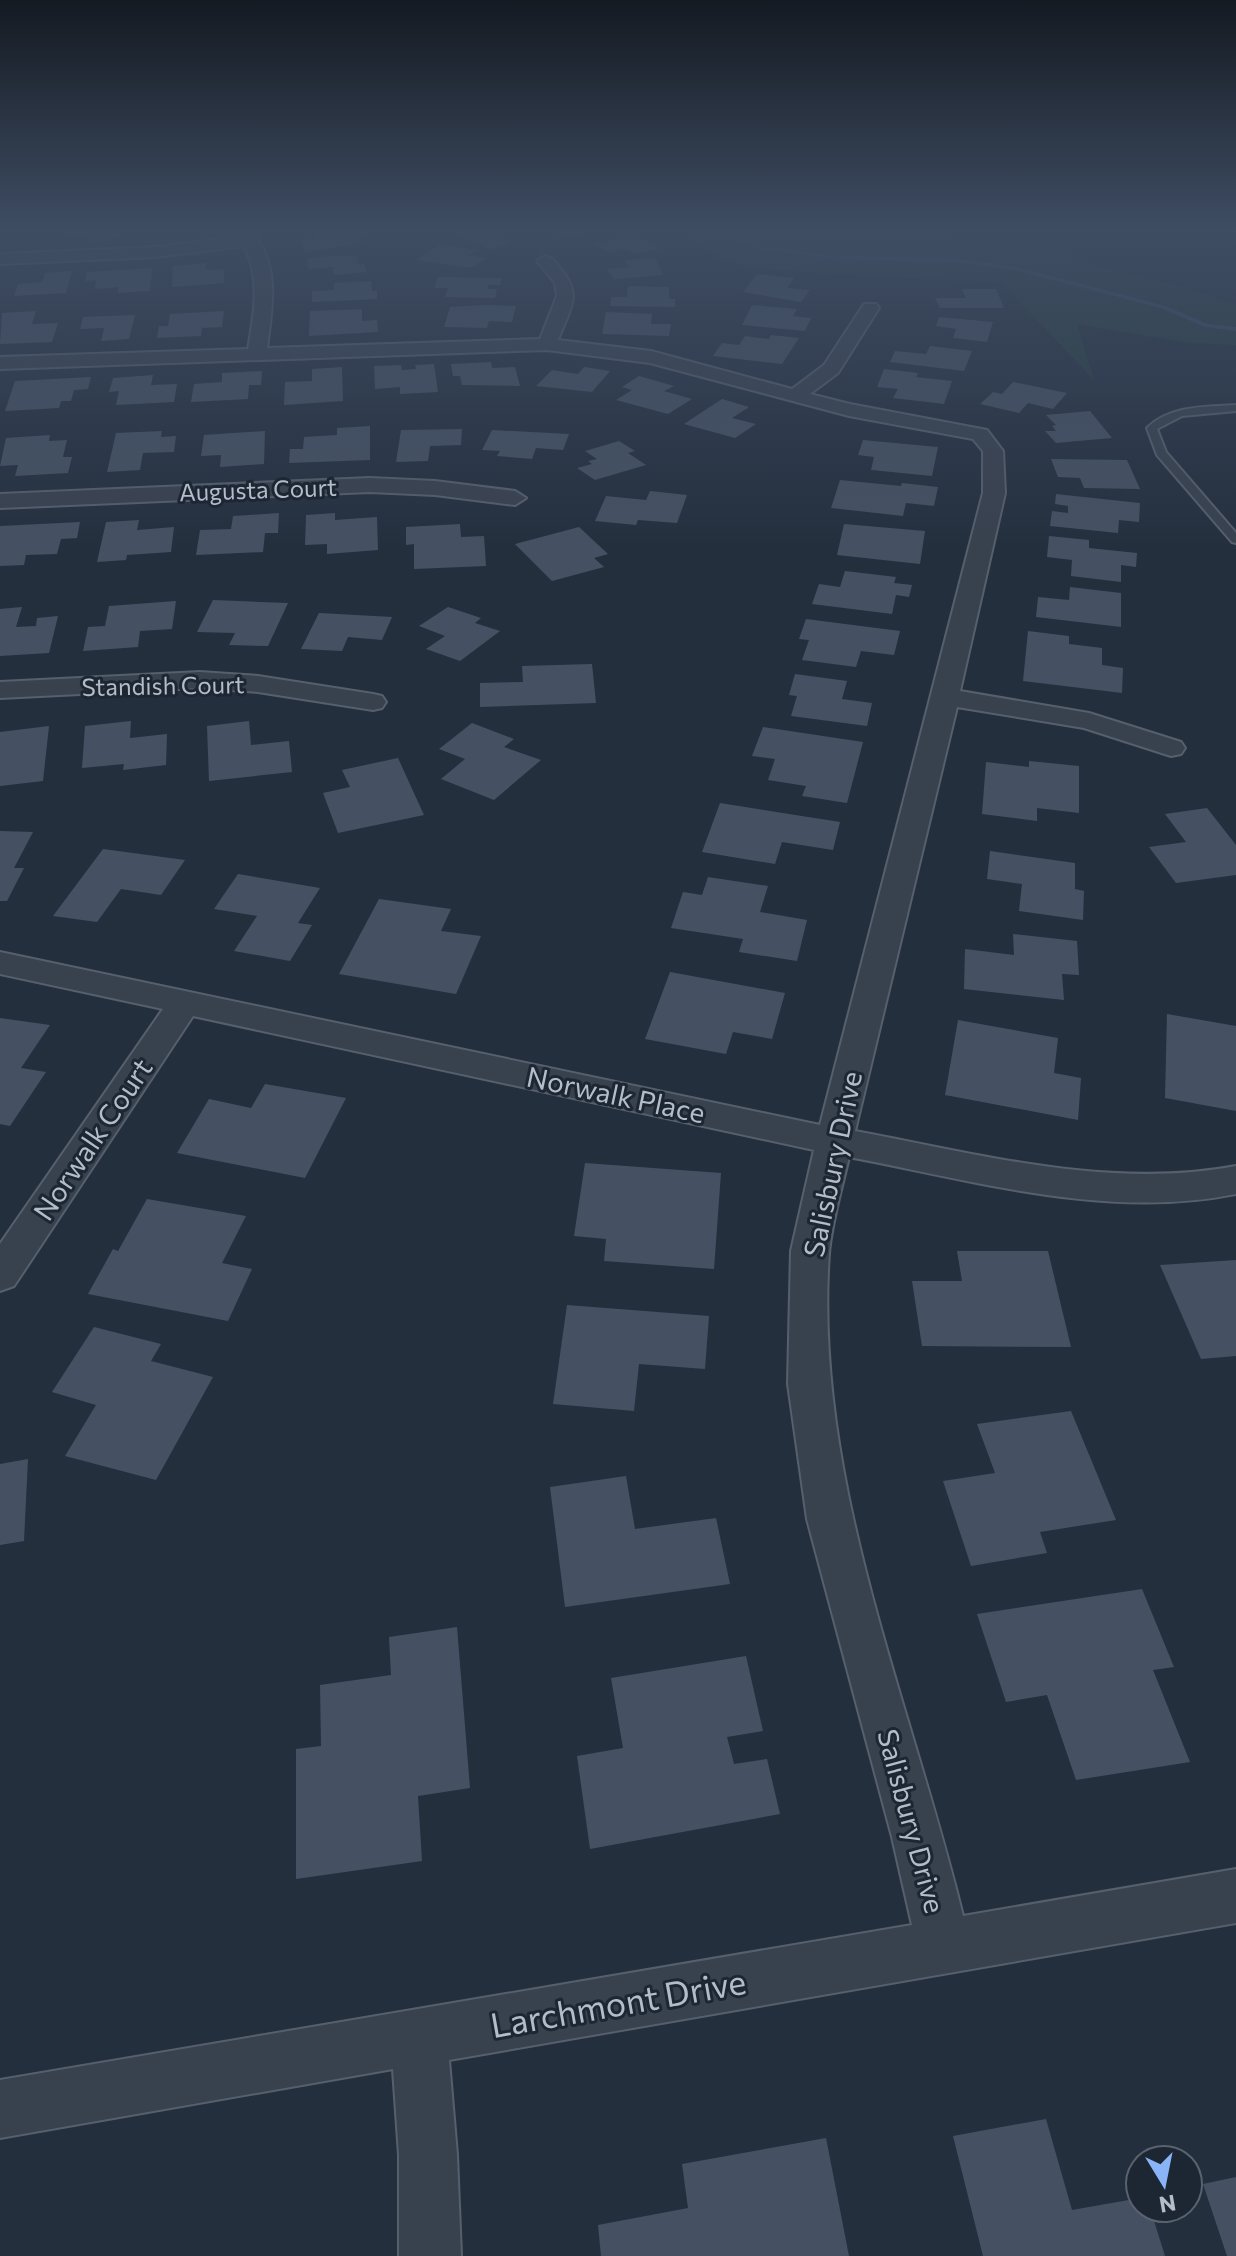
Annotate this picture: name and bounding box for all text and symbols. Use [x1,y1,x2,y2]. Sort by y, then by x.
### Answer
street label: Augusta Court [179,472,337,506]
street label: Standish Court [81,669,245,701]
street label: Norwalk Court [25,1052,159,1226]
street label: Norwalk Place [524,1059,708,1129]
street label: Salisbury Drive [796,1068,868,1260]
street label: Salisbury Drive [871,1725,953,1917]
street label: Larchmont Drive [487,1959,749,2045]
north arrow [1124,2144,1204,2224]
text: N [1157,2189,1178,2219]

